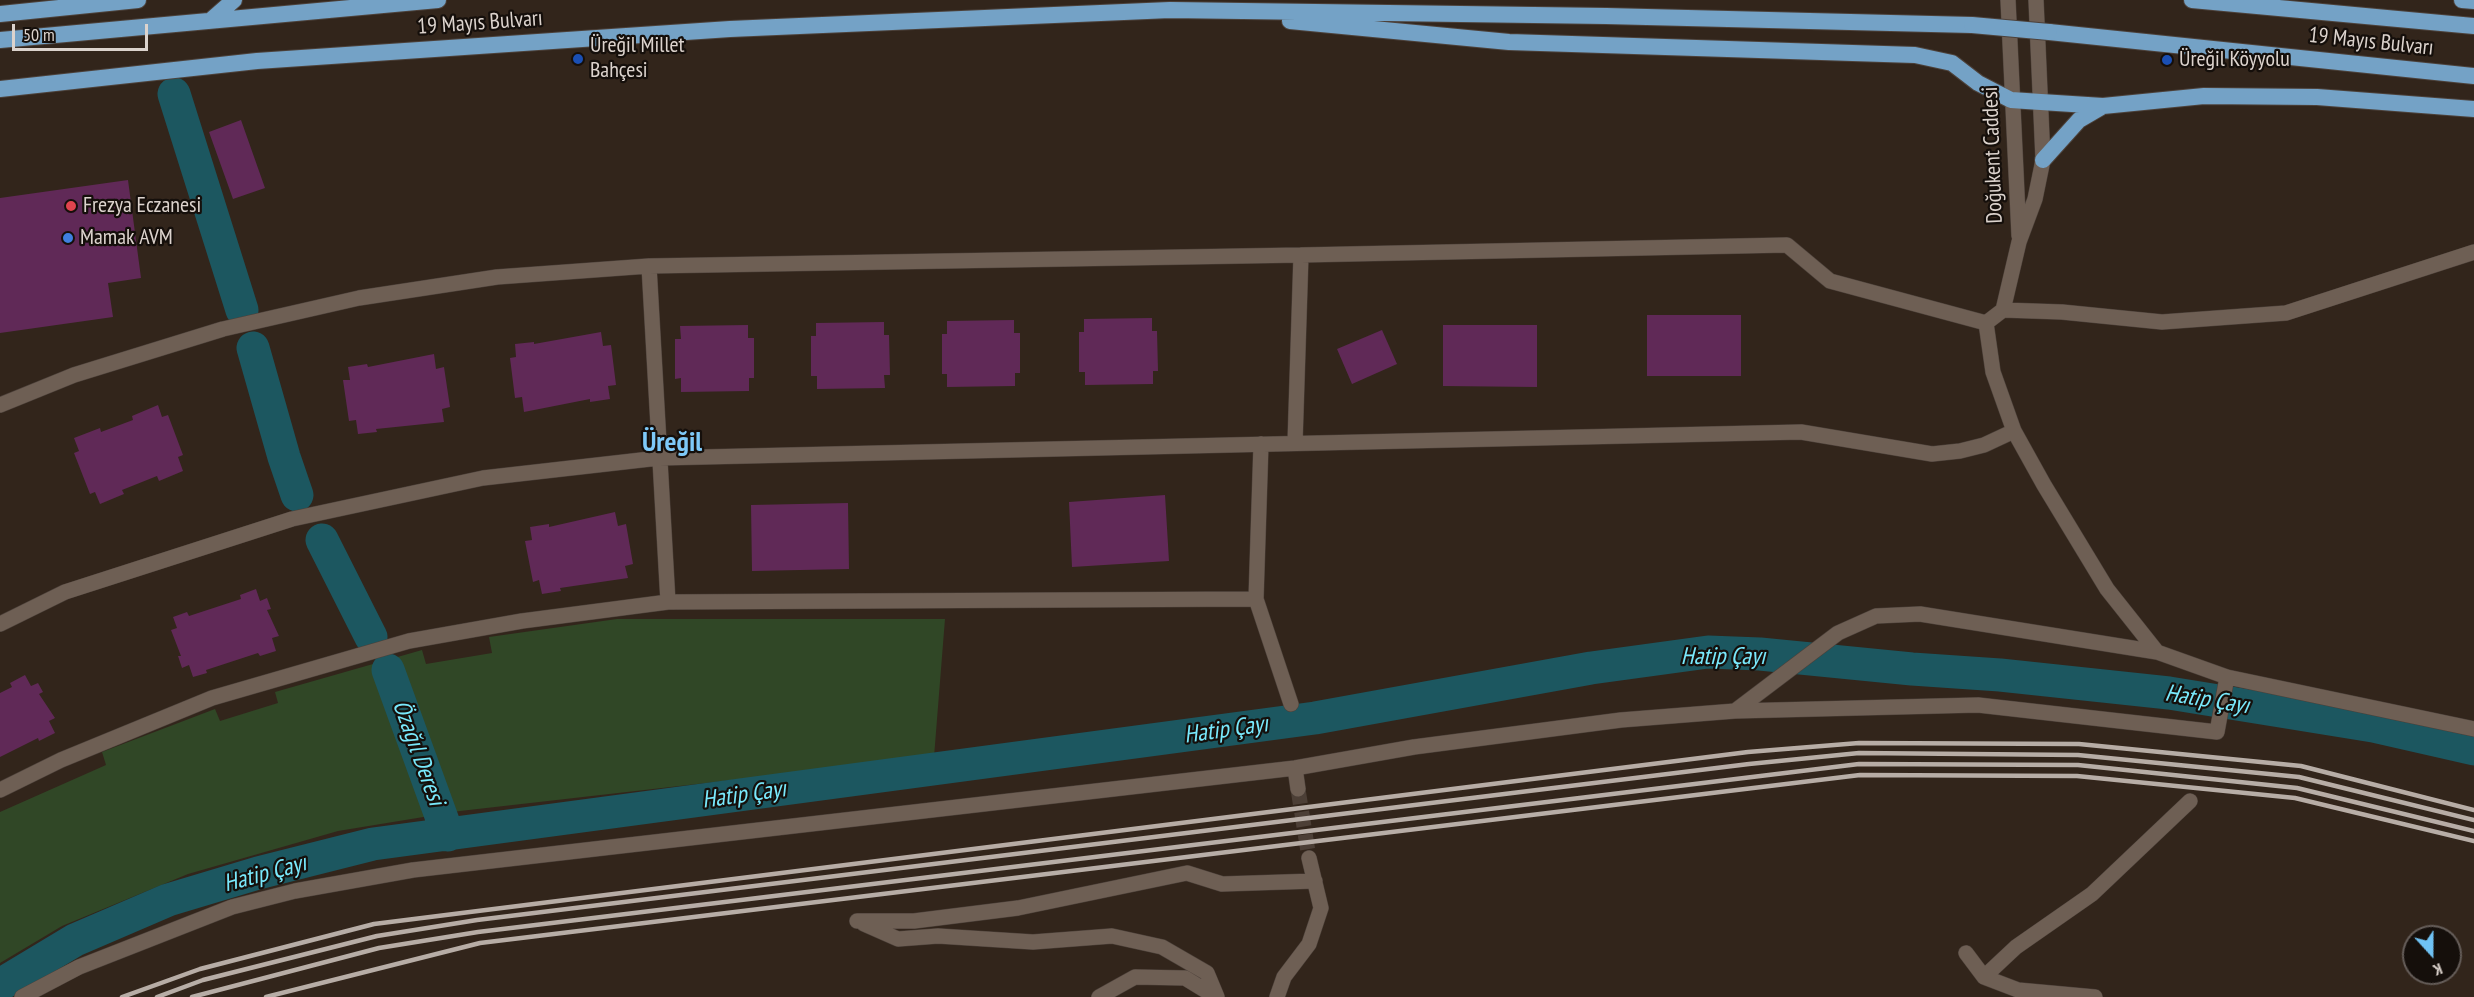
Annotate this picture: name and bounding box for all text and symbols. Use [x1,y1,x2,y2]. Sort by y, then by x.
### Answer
street label: 19 Mayıs Bulvarı [416,5,544,41]
scale bar [15,12,152,50]
street label: 19 Mayıs Bulvarı [2307,22,2435,62]
text: 50 m [23,23,55,46]
place label: Üreğil Millet Bahçesi [590,33,685,84]
place label: Üreğil Köyyolu [2179,47,2290,73]
marker: Üreğil Millet Bahçesi [571,52,585,66]
marker: Üreğil Köyyolu [2160,53,2174,67]
street label: Doğukent Caddesi [1977,86,2009,224]
place label: Frezya Eczanesi [83,193,201,219]
marker: Frezya Eczanesi [64,199,78,213]
place label: Mamak AVM [80,225,173,251]
marker: Mamak AVM [61,231,75,245]
district label: Üreğil [642,426,702,460]
water label: Hatip Çayı [1681,643,1765,671]
water label: Hatip Çayı [2163,679,2251,721]
water label: Özağıl Deresi [386,697,450,809]
water label: Hatip Çayı [1182,710,1270,750]
water label: Hatip Çayı [700,775,788,815]
water label: Hatip Çayı [221,849,309,899]
north arrow [2402,925,2462,985]
text: K [2430,959,2445,981]

